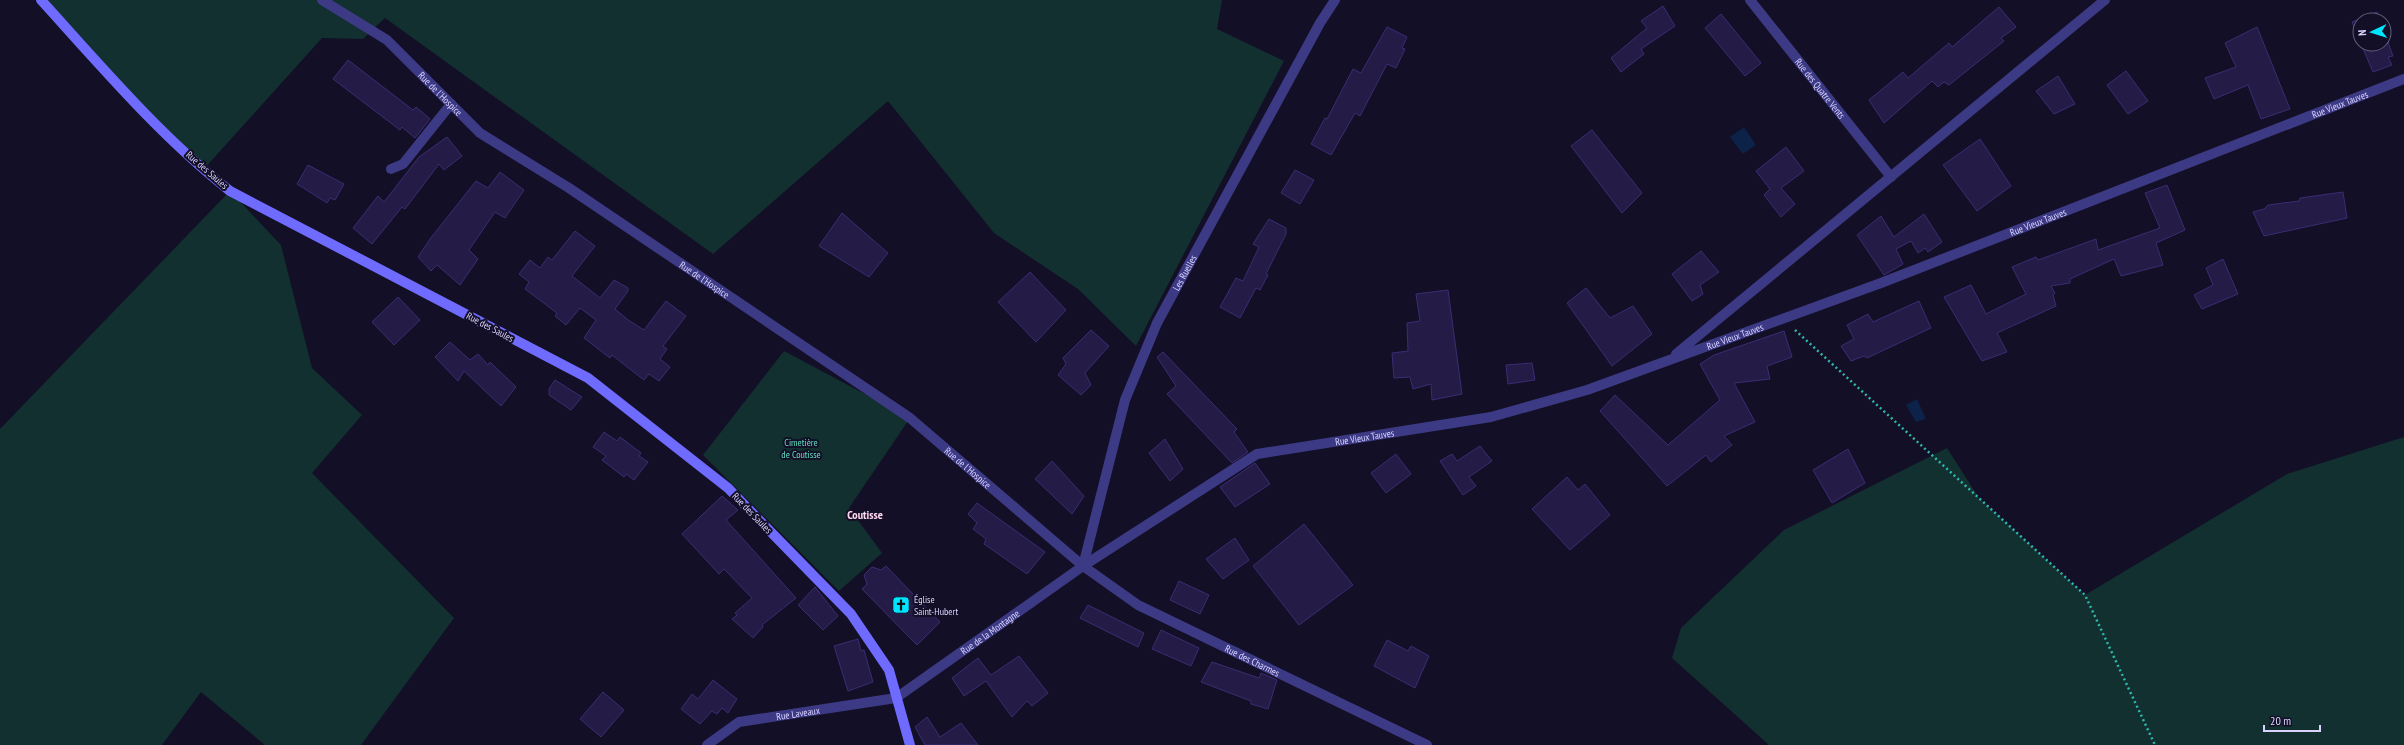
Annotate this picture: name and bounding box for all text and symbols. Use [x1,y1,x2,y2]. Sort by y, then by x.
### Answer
north arrow [2352,12,2392,52]
text: N [2355,29,2369,36]
street label: Rue des Quatre Vents [1792,56,1849,122]
street label: Rue de l'Hospice [416,69,465,118]
street label: Rue Vieux Tauves [2310,87,2370,121]
street label: Rue des Saules [183,148,231,192]
street label: Rue Vieux Tauves [2008,205,2069,239]
street label: Les Ruelles [1169,252,1200,293]
street label: Rue de l'Hospice [677,258,732,301]
street label: Rue des Saules [464,309,516,345]
street label: Rue Vieux Tauves [1705,320,1766,353]
street label: Rue Vieux Tauves [1334,426,1396,448]
park label: Cimetière de Coutisse [781,436,821,461]
street label: Rue de l'Hospice [942,444,994,491]
street label: Rue des Saules [729,490,775,537]
district label: Coutisse [847,507,883,522]
place label: Église Saint-Hubert [914,593,958,618]
church icon: Église Saint-Hubert [891,595,911,615]
street label: Rue de la Montagne [958,607,1022,657]
street label: Rue des Charmes [1223,642,1282,679]
street label: Rue Laveaux [775,703,821,723]
scale bar [2264,707,2320,733]
text: 20 m [2270,713,2291,728]

